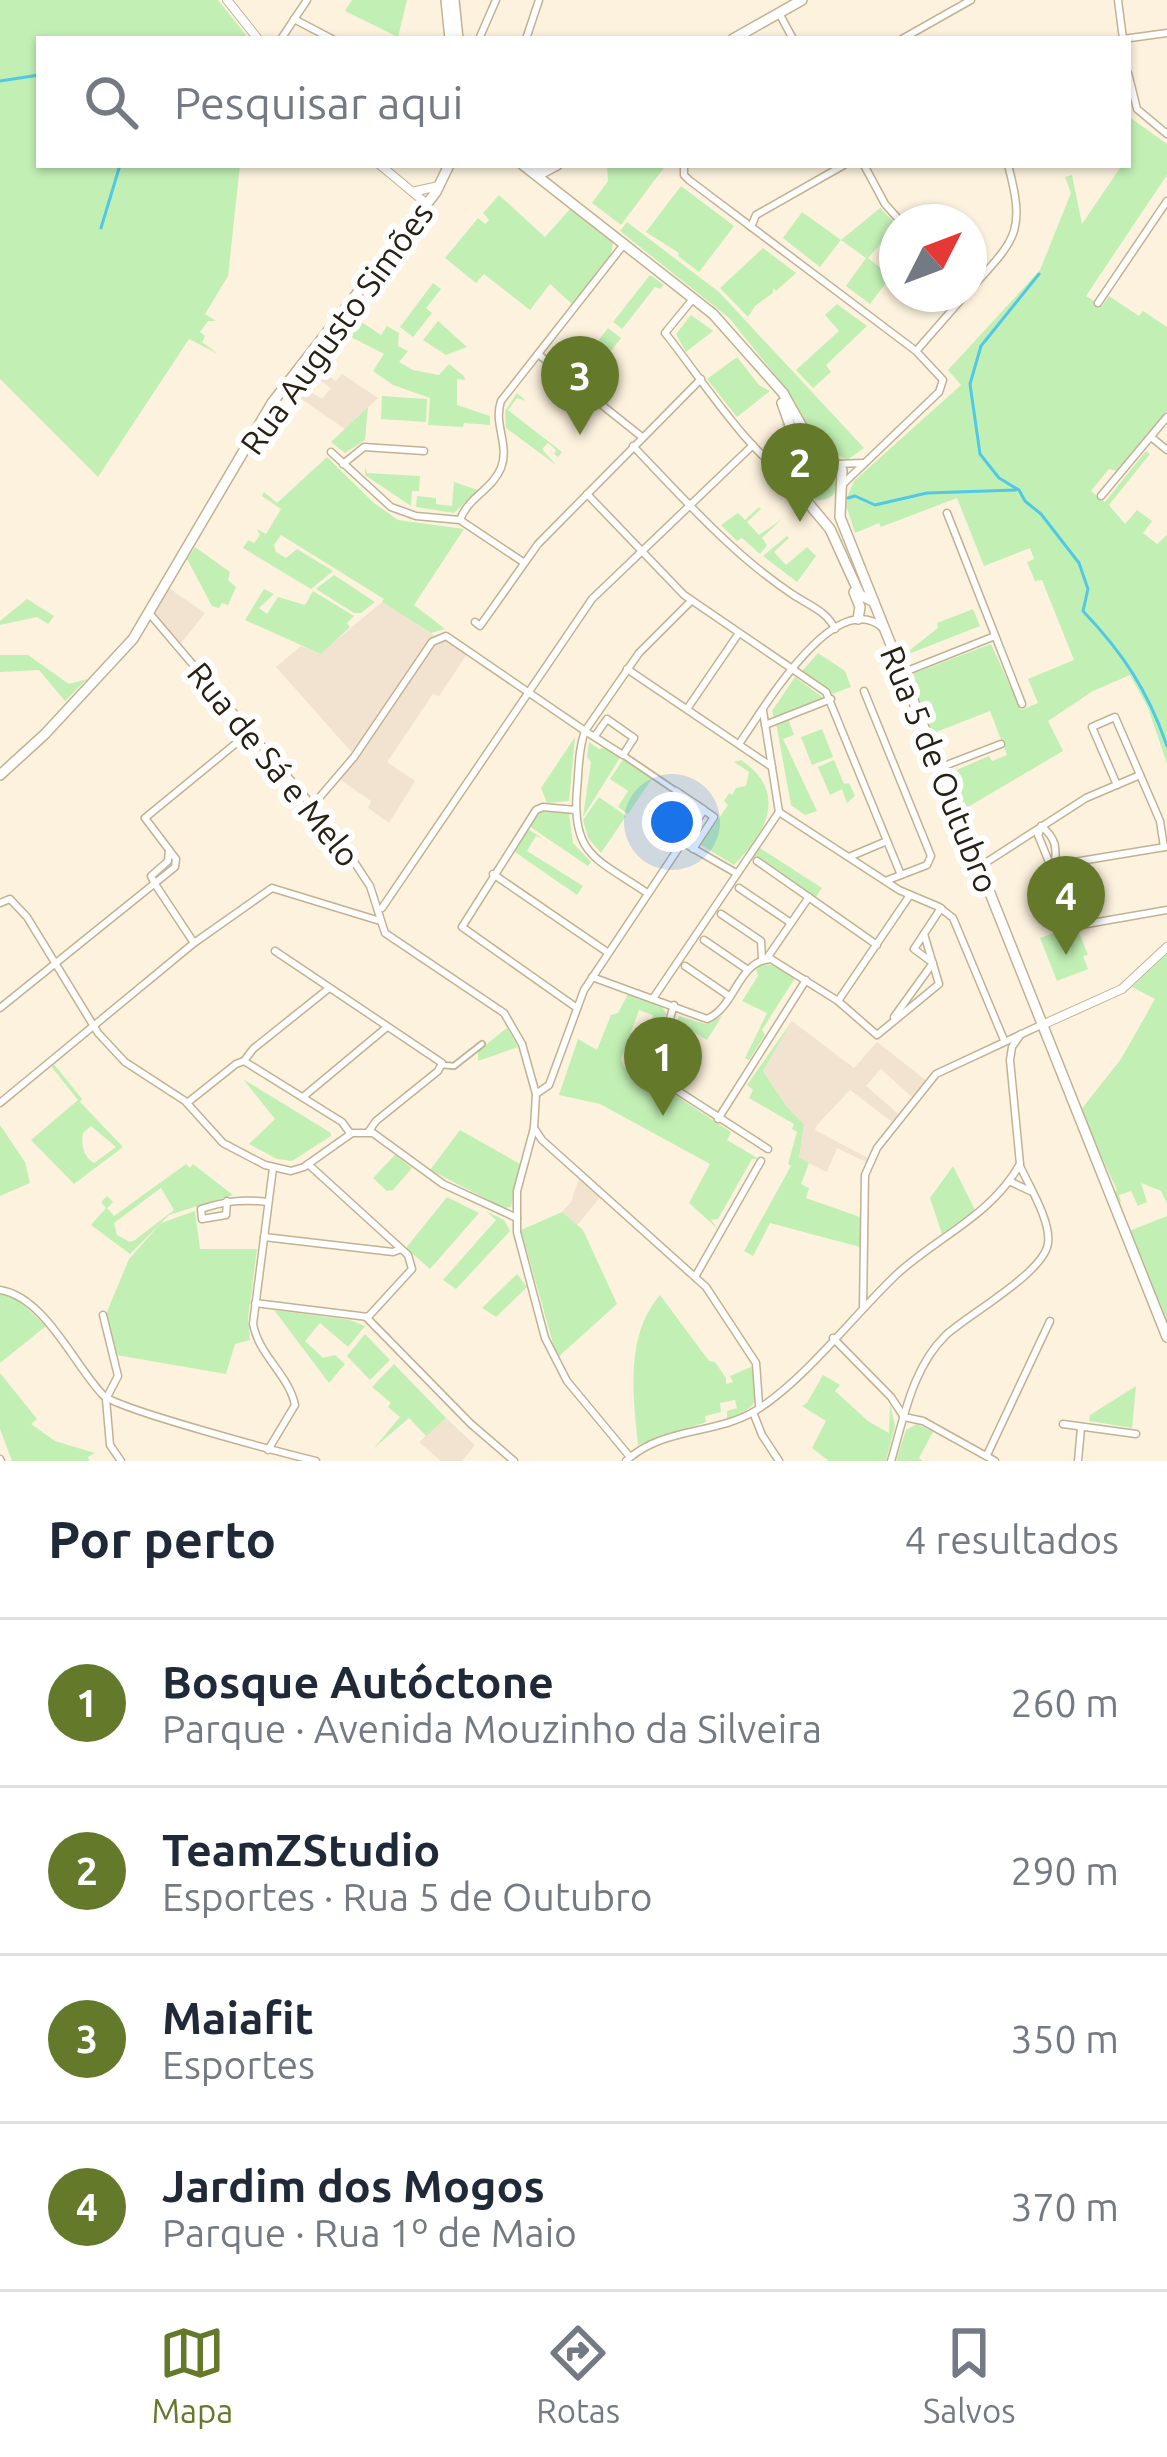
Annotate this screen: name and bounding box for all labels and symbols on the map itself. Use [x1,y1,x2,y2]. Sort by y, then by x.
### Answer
street label: Rua Augusto Simões [232,195,440,461]
north arrow [879,204,987,312]
pin: 3 [541,336,619,435]
pin: 2 [761,423,839,522]
street label: Rua 5 de Outubro [874,640,1006,898]
street label: Rua de Sá e Melo [180,655,368,873]
your location [642,792,702,852]
pin: 4 [1027,856,1105,955]
pin: 1 [624,1017,702,1116]

